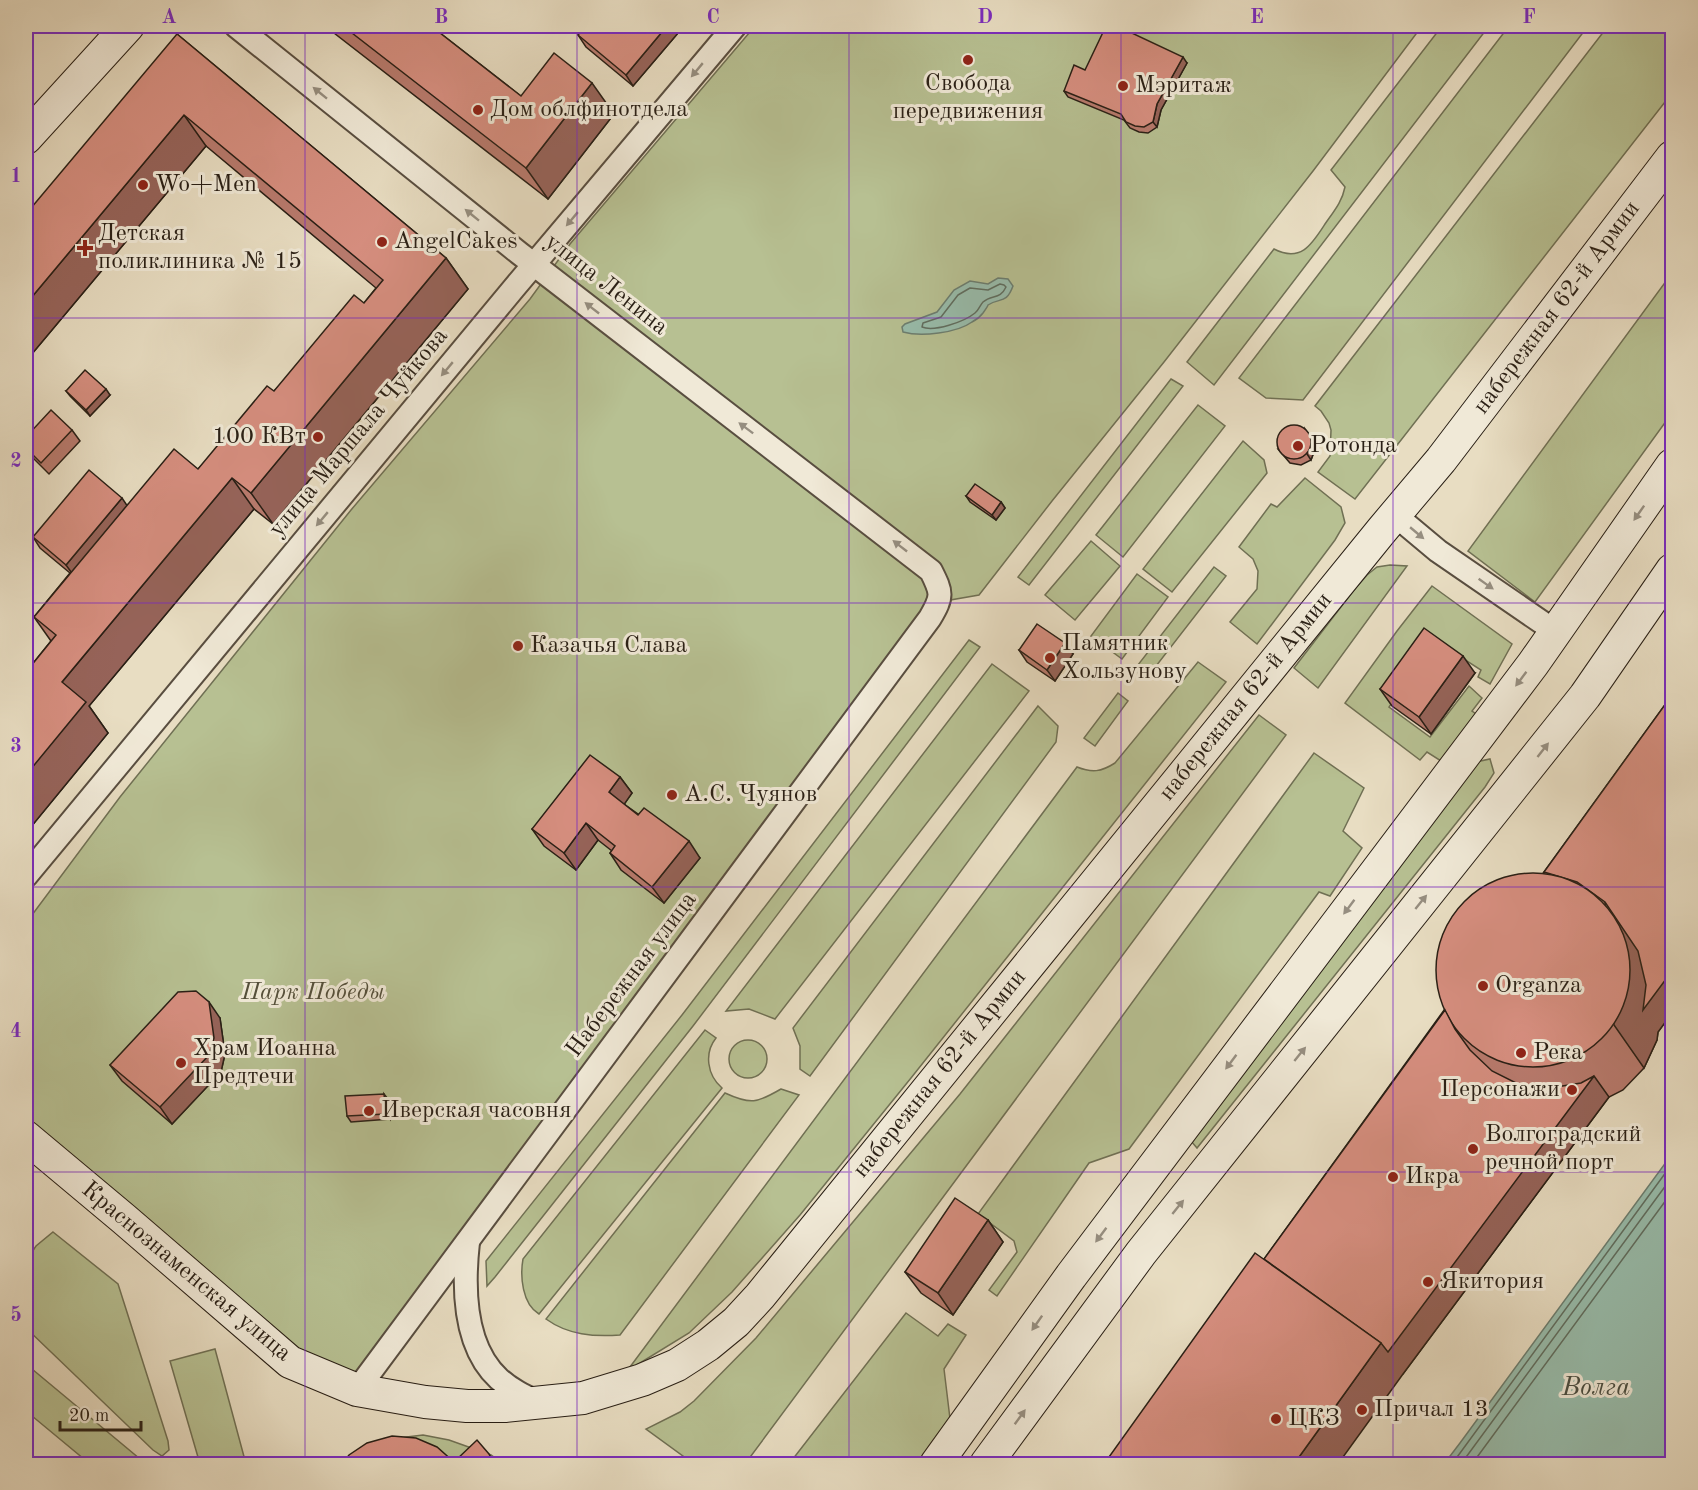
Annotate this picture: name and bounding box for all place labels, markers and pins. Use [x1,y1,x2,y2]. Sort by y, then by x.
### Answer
marker: Свобода передвижения [961,53,975,67]
place label: Свобода передвижения [893,72,1043,124]
place label: Мэритаж [1135,74,1232,98]
marker: Мэритаж [1116,79,1130,93]
place label: Дом облфинотдела [490,98,688,122]
marker: Дом облфинотдела [471,103,485,117]
place label: Wo+Men [155,173,257,197]
marker: Wo+Men [136,178,150,192]
place label: Детская поликлиника № 15 [98,222,302,274]
place label: AngelCakes [394,230,518,254]
marker: AngelCakes [375,235,389,249]
marker: Детская поликлиника № 15 [76,239,94,257]
place label: 100 КВт [212,425,306,449]
marker: 100 КВт [311,430,325,444]
place label: Ротонда [1310,434,1397,458]
marker: Ротонда [1291,439,1305,453]
place label: Памятник Хользунову [1062,632,1187,684]
place label: Казачья Слава [530,634,688,658]
marker: Казачья Слава [511,639,525,653]
marker: Памятник Хользунову [1043,651,1057,665]
place label: А.С. Чуянов [684,783,817,807]
marker: А.С. Чуянов [665,788,679,802]
place label: Organza [1495,974,1582,998]
marker: Organza [1476,979,1490,993]
place label: Храм Иоанна Предтечи [193,1037,336,1089]
place label: Река [1533,1041,1583,1065]
marker: Река [1514,1046,1528,1060]
marker: Храм Иоанна Предтечи [174,1056,188,1070]
place label: Персонажи [1440,1078,1560,1102]
marker: Персонажи [1565,1083,1579,1097]
place label: Иверская часовня [381,1099,571,1123]
marker: Иверская часовня [362,1104,376,1118]
place label: Волгоградский речной порт [1485,1123,1642,1175]
marker: Волгоградский речной порт [1466,1142,1480,1156]
place label: Икра [1405,1165,1460,1189]
marker: Икра [1386,1170,1400,1184]
place label: Якитория [1440,1270,1544,1294]
marker: Якитория [1421,1275,1435,1289]
place label: Причал 13 [1374,1398,1489,1422]
marker: Причал 13 [1355,1403,1369,1417]
place label: ЦКЗ [1288,1407,1340,1431]
marker: ЦКЗ [1269,1412,1283,1426]

